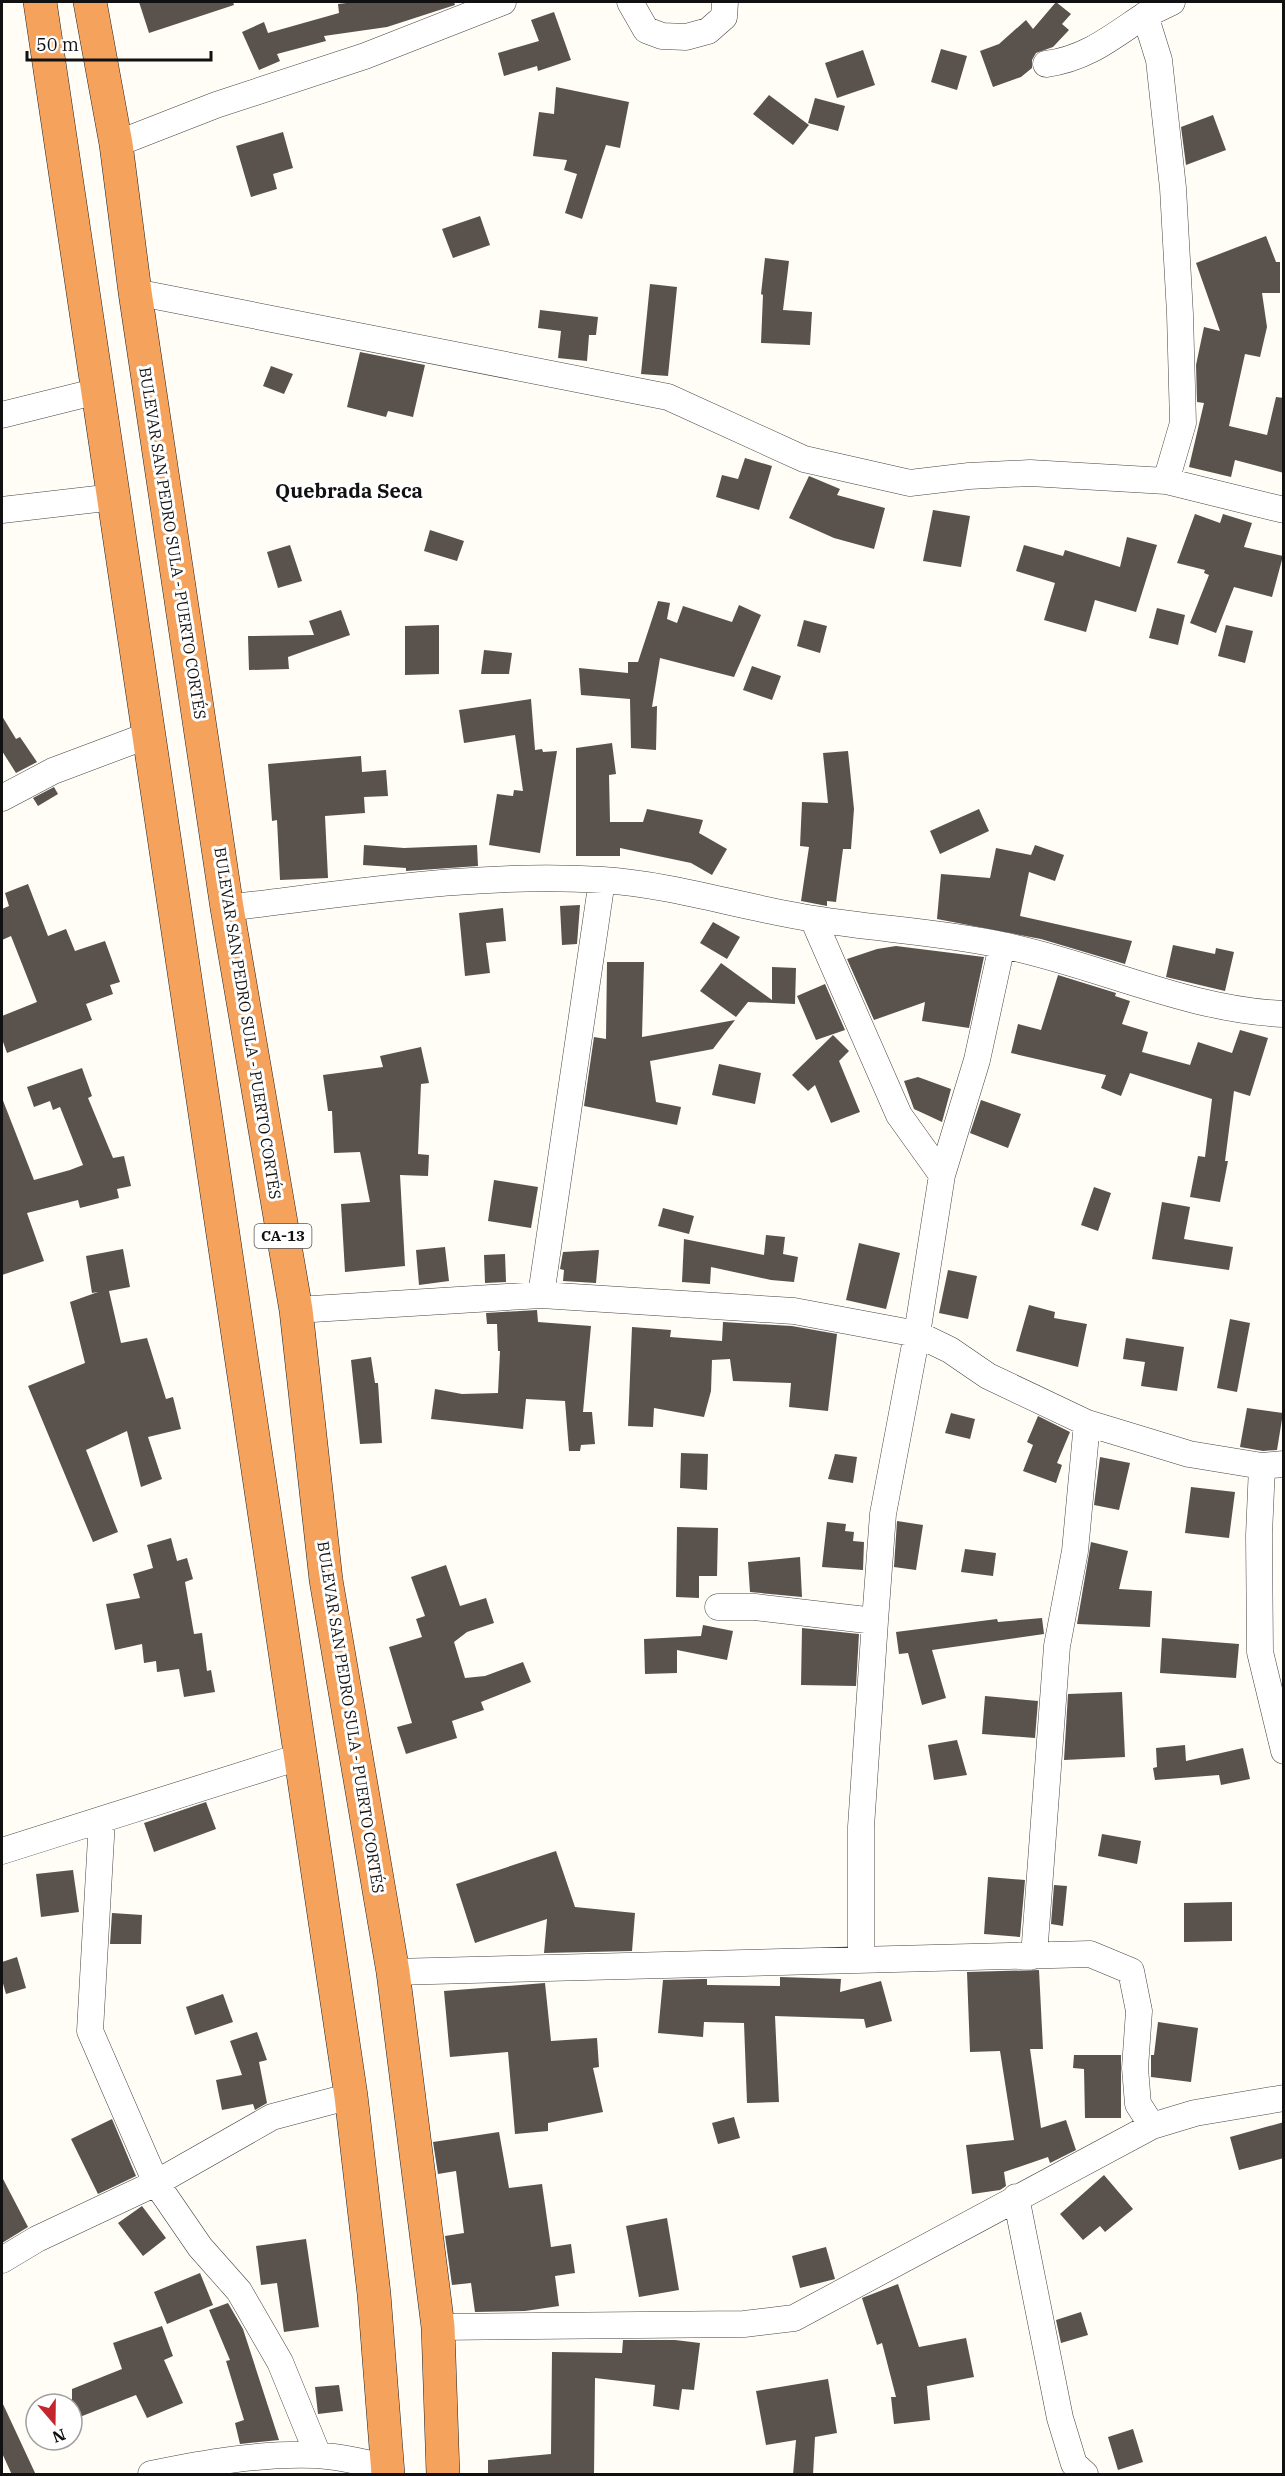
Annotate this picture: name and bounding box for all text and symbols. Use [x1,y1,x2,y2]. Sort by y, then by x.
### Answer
scale bar [27,24,212,62]
text: 50 m [36,33,79,56]
street label: BULEVAR SAN PEDRO SULA - PUERTO CORTÉS [135,365,212,721]
district label: Quebrada Seca [275,477,423,504]
street label: BULEVAR SAN PEDRO SULA - PUERTO CORTÉS [210,845,287,1201]
road number: CA-13 [254,1224,312,1248]
street label: BULEVAR SAN PEDRO SULA - PUERTO CORTÉS [313,1539,390,1895]
north arrow [24,2392,84,2452]
text: N [50,2425,68,2448]

